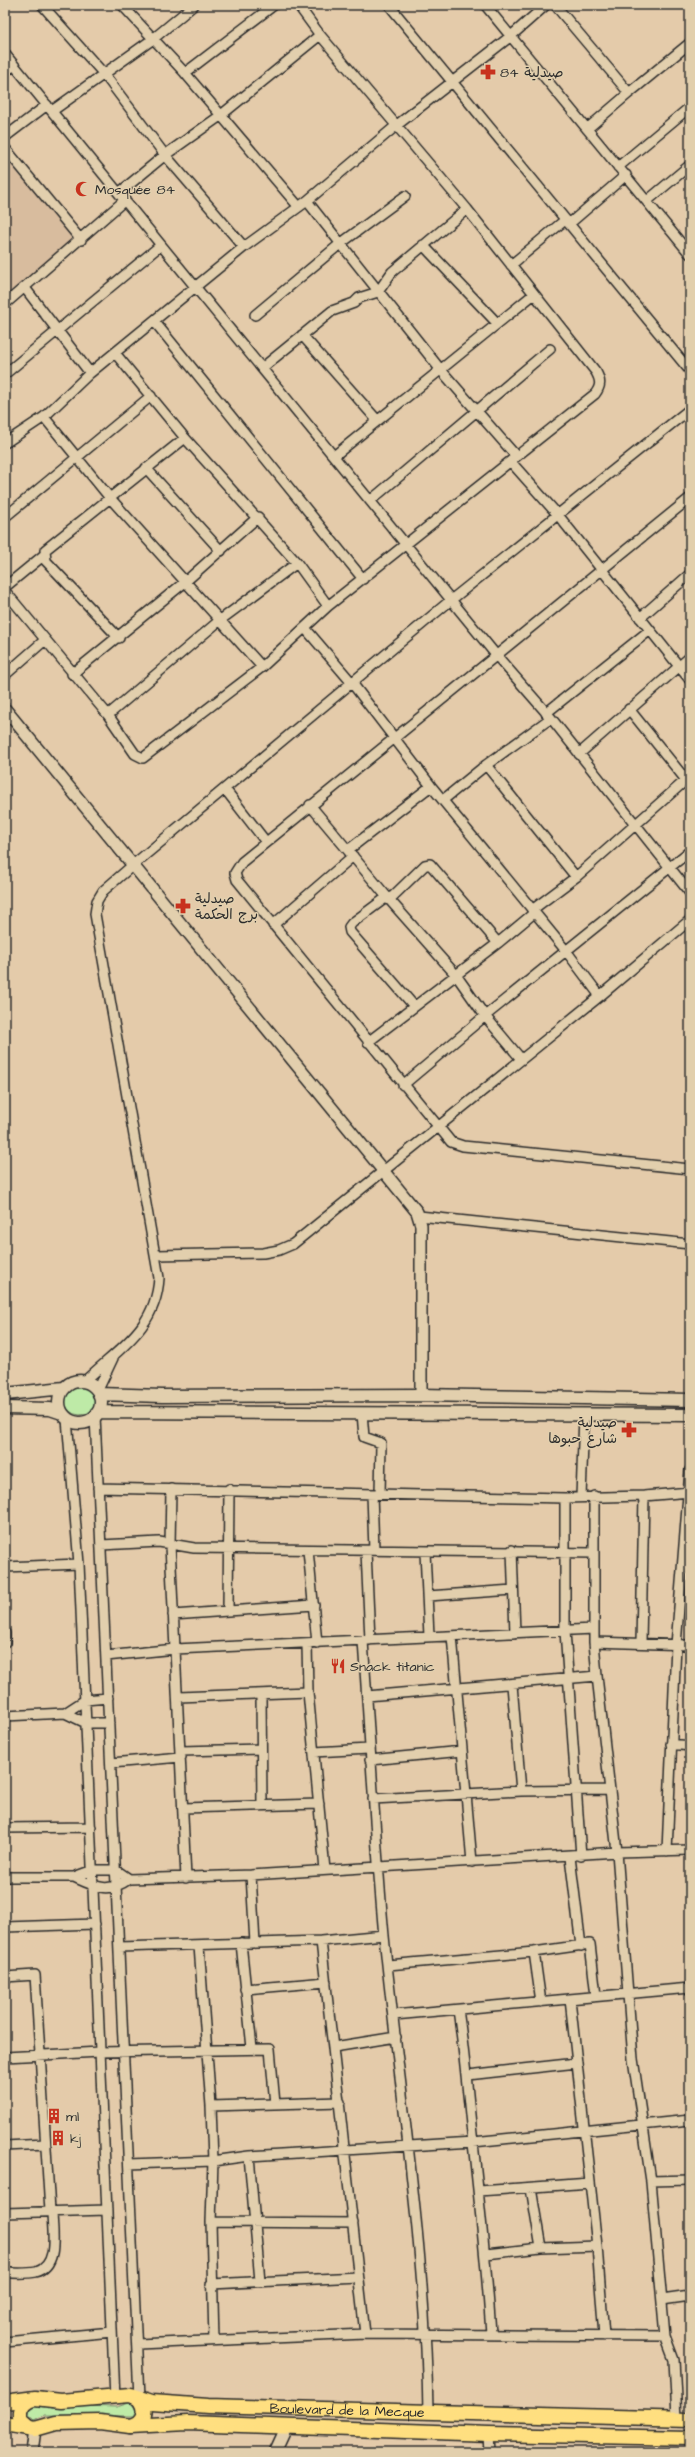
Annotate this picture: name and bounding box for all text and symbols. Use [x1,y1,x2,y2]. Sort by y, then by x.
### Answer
pharmacy icon: 84 صيدلية [479,63,497,81]
place label: 84 صيدلية [500,63,564,83]
mosque icon: Mosquée 84 [74,180,92,198]
place label: Mosquée 84 [95,180,176,200]
place label: صيدلية برج الحكمة [195,889,258,925]
pharmacy icon: صيدلية برج الحكمة [174,897,192,915]
place label: صيدلية شارع حبوها [548,1413,617,1449]
pharmacy icon: صيدلية شارع حبوها [620,1421,638,1439]
restaurant icon: Snack titanic [329,1657,347,1675]
place label: Snack titanic [350,1657,435,1677]
building icon: ml [45,2107,63,2125]
place label: ml [66,2107,79,2127]
building icon: kj [49,2129,67,2147]
place label: kj [70,2129,82,2149]
street label: Boulevard de la Mecque [269,2399,425,2423]

